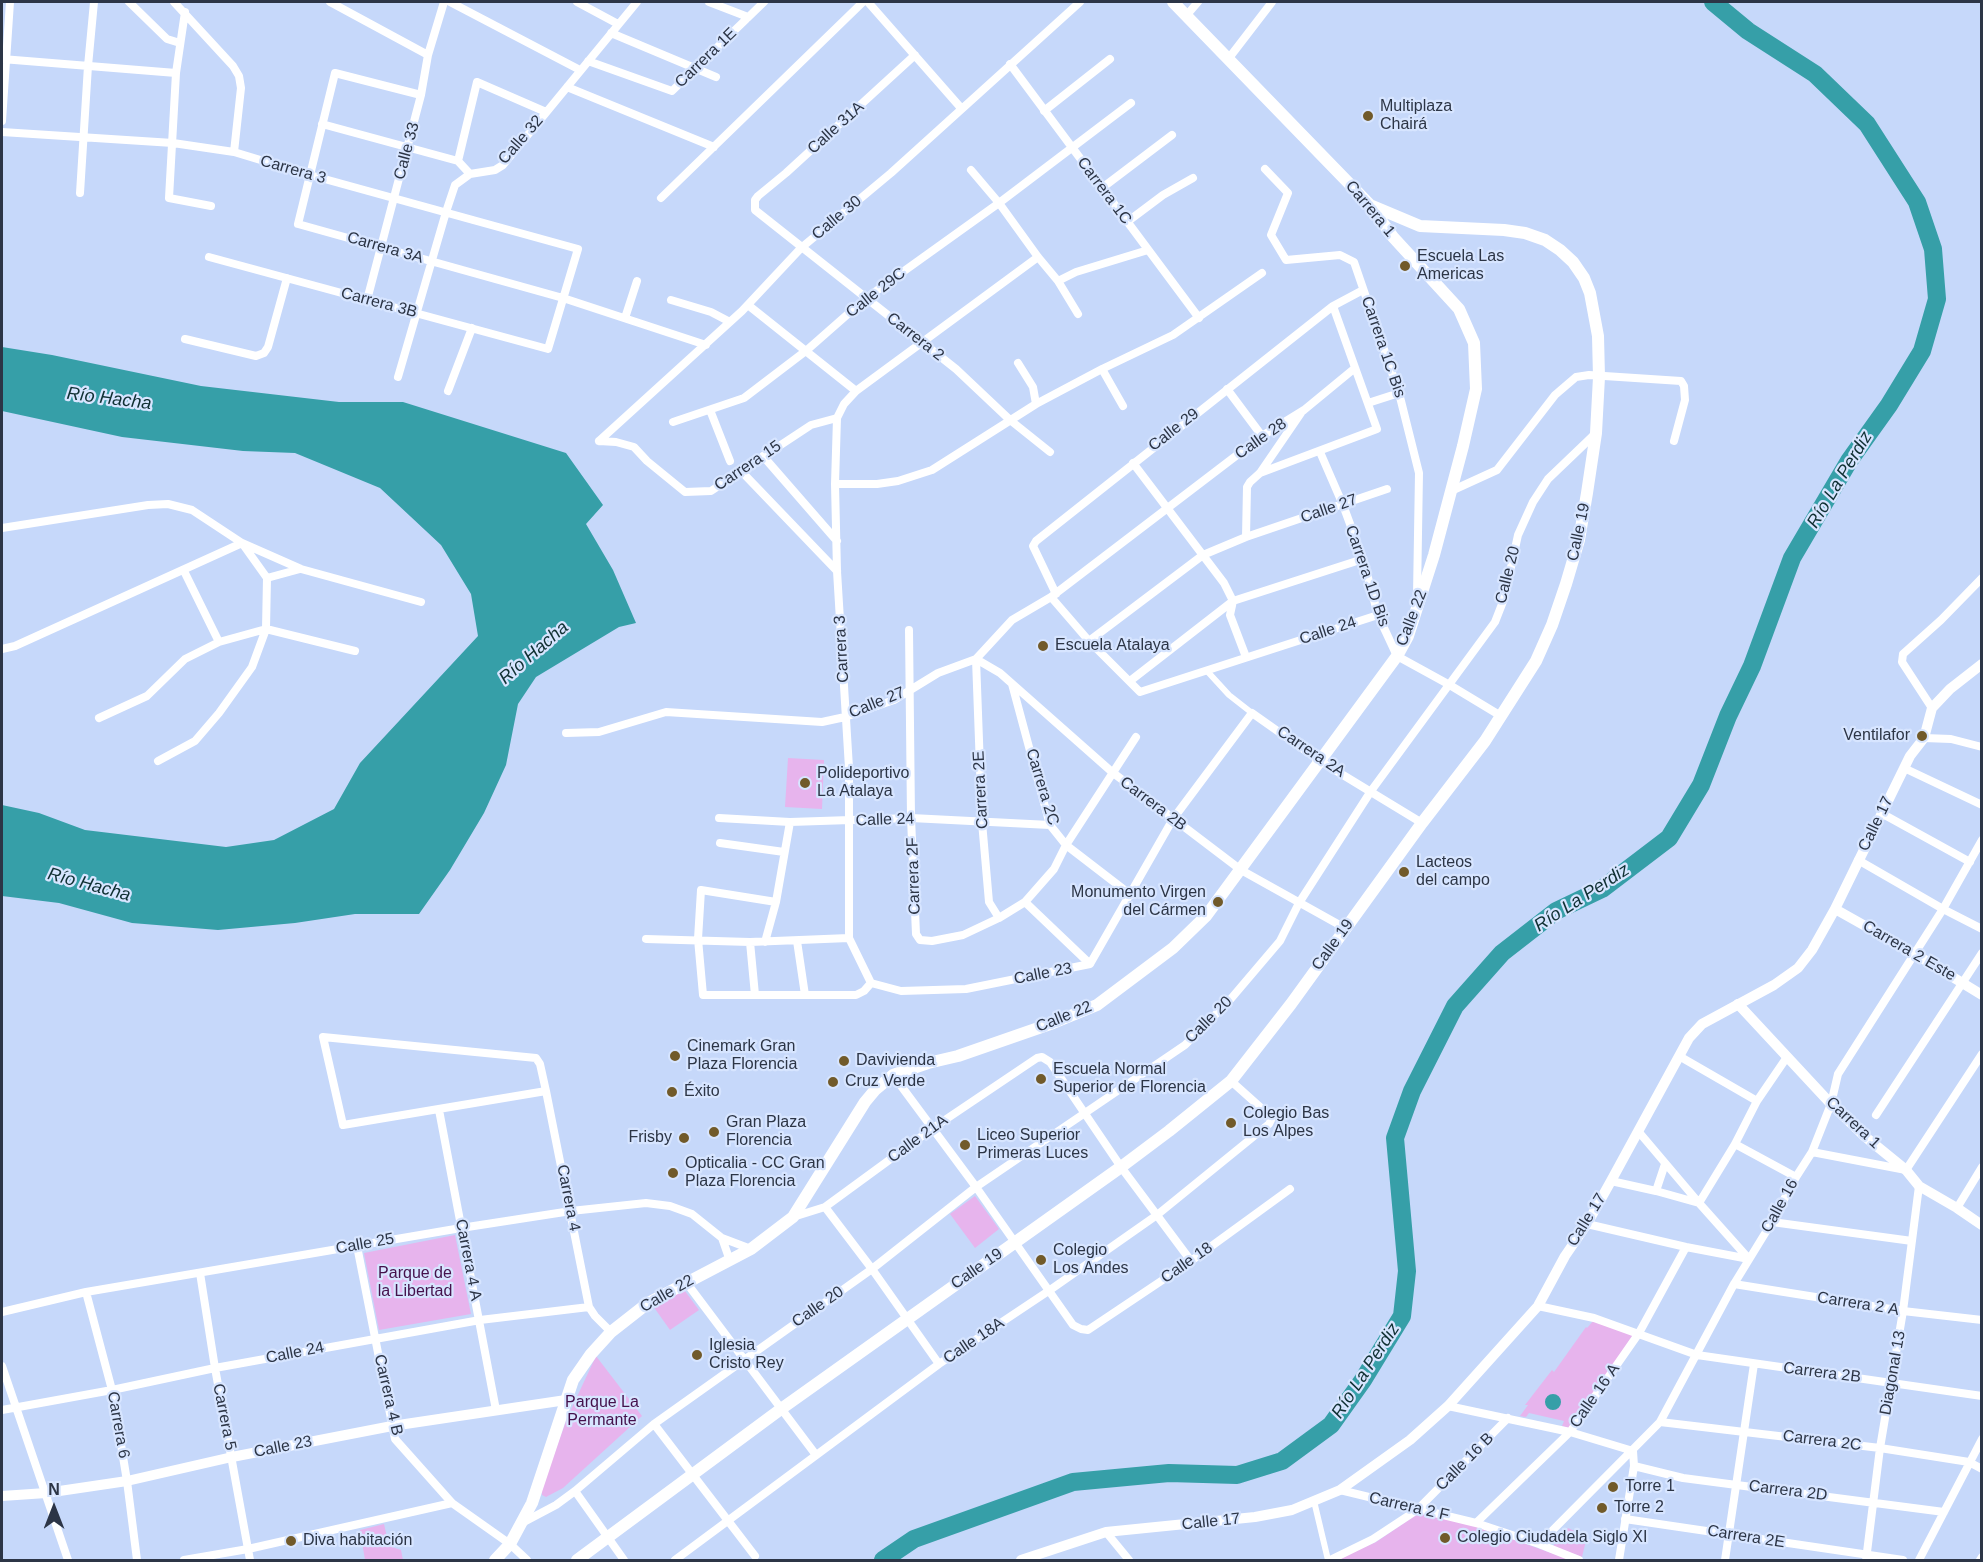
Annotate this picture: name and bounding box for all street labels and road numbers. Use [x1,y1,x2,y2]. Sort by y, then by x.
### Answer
street label: Carrera 1E [671,24,741,92]
street label: Calle 31A [804,98,868,158]
street label: Calle 32 [494,112,548,168]
street label: Calle 33 [390,120,424,182]
street label: Carrera 3 [258,151,328,189]
street label: Carrera 1C [1073,154,1135,228]
street label: Carrera 1 [1341,177,1399,241]
street label: Calle 30 [808,192,866,244]
street label: Carrera 3A [345,228,425,268]
street label: Calle 29C [842,264,910,322]
street label: Carrera 3B [339,284,419,322]
street label: Carrera 1C Bis [1357,294,1409,400]
street label: Carrera 2 [882,309,948,365]
street label: Calle 29 [1145,404,1203,456]
street label: Calle 28 [1231,414,1291,464]
street label: Carrera 15 [711,437,785,495]
street label: Calle 27 [1298,490,1360,528]
street label: Calle 19 [1564,501,1594,563]
street label: Carrera 1D Bis [1341,523,1393,629]
street label: Calle 20 [1492,544,1524,606]
street label: Calle 22 [1393,587,1431,649]
street label: Calle 24 [1297,613,1359,649]
street label: Carrera 3 [831,615,853,683]
street label: Calle 27 [846,683,908,723]
street label: Carrera 2A [1273,722,1349,782]
street label: Carrera 2C [1021,746,1063,828]
street label: Carrera 2E [969,750,993,830]
street label: Carrera 2B [1116,773,1190,835]
street label: Calle 17 [1855,793,1897,855]
street label: Calle 24 [855,809,915,831]
street label: Carrera 2F [903,837,925,915]
street label: Calle 19 [1308,916,1358,974]
street label: Carrera 2 Este [1859,917,1959,985]
street label: Calle 23 [1012,959,1074,989]
street label: Calle 20 [1181,992,1237,1048]
street label: Calle 22 [1033,997,1095,1037]
street label: Carrera 1 [1822,1093,1884,1153]
street label: Calle 21A [884,1111,952,1167]
street label: Carrera 4 [552,1163,584,1233]
street label: Calle 16 [1757,1176,1803,1236]
street label: Calle 17 [1563,1190,1611,1250]
street label: Carrera 4 A [451,1218,485,1302]
street label: Calle 25 [334,1229,396,1259]
street label: Calle 18 [1157,1238,1217,1288]
street label: Calle 19 [947,1244,1007,1294]
street label: Calle 22 [637,1271,697,1317]
street label: Calle 20 [788,1282,848,1332]
street label: Carrera 2 A [1816,1288,1900,1320]
street label: Calle 18A [940,1314,1008,1368]
street label: Diagonal 13 [1876,1329,1910,1417]
street label: Calle 24 [264,1338,326,1368]
street label: Carrera 4 B [369,1353,407,1437]
street label: Carrera 2B [1782,1359,1862,1387]
street label: Calle 16 A [1566,1360,1624,1432]
street label: Carrera 5 [208,1382,240,1452]
street label: Carrera 6 [103,1390,133,1460]
street label: Carrera 2C [1782,1427,1862,1455]
street label: Calle 16 B [1432,1429,1498,1495]
street label: Calle 23 [252,1432,314,1462]
street label: Carrera 2D [1748,1477,1828,1505]
street label: Carrera 2 F [1367,1488,1451,1526]
street label: Calle 17 [1181,1509,1241,1535]
street label: Carrera 2E [1706,1521,1786,1553]

